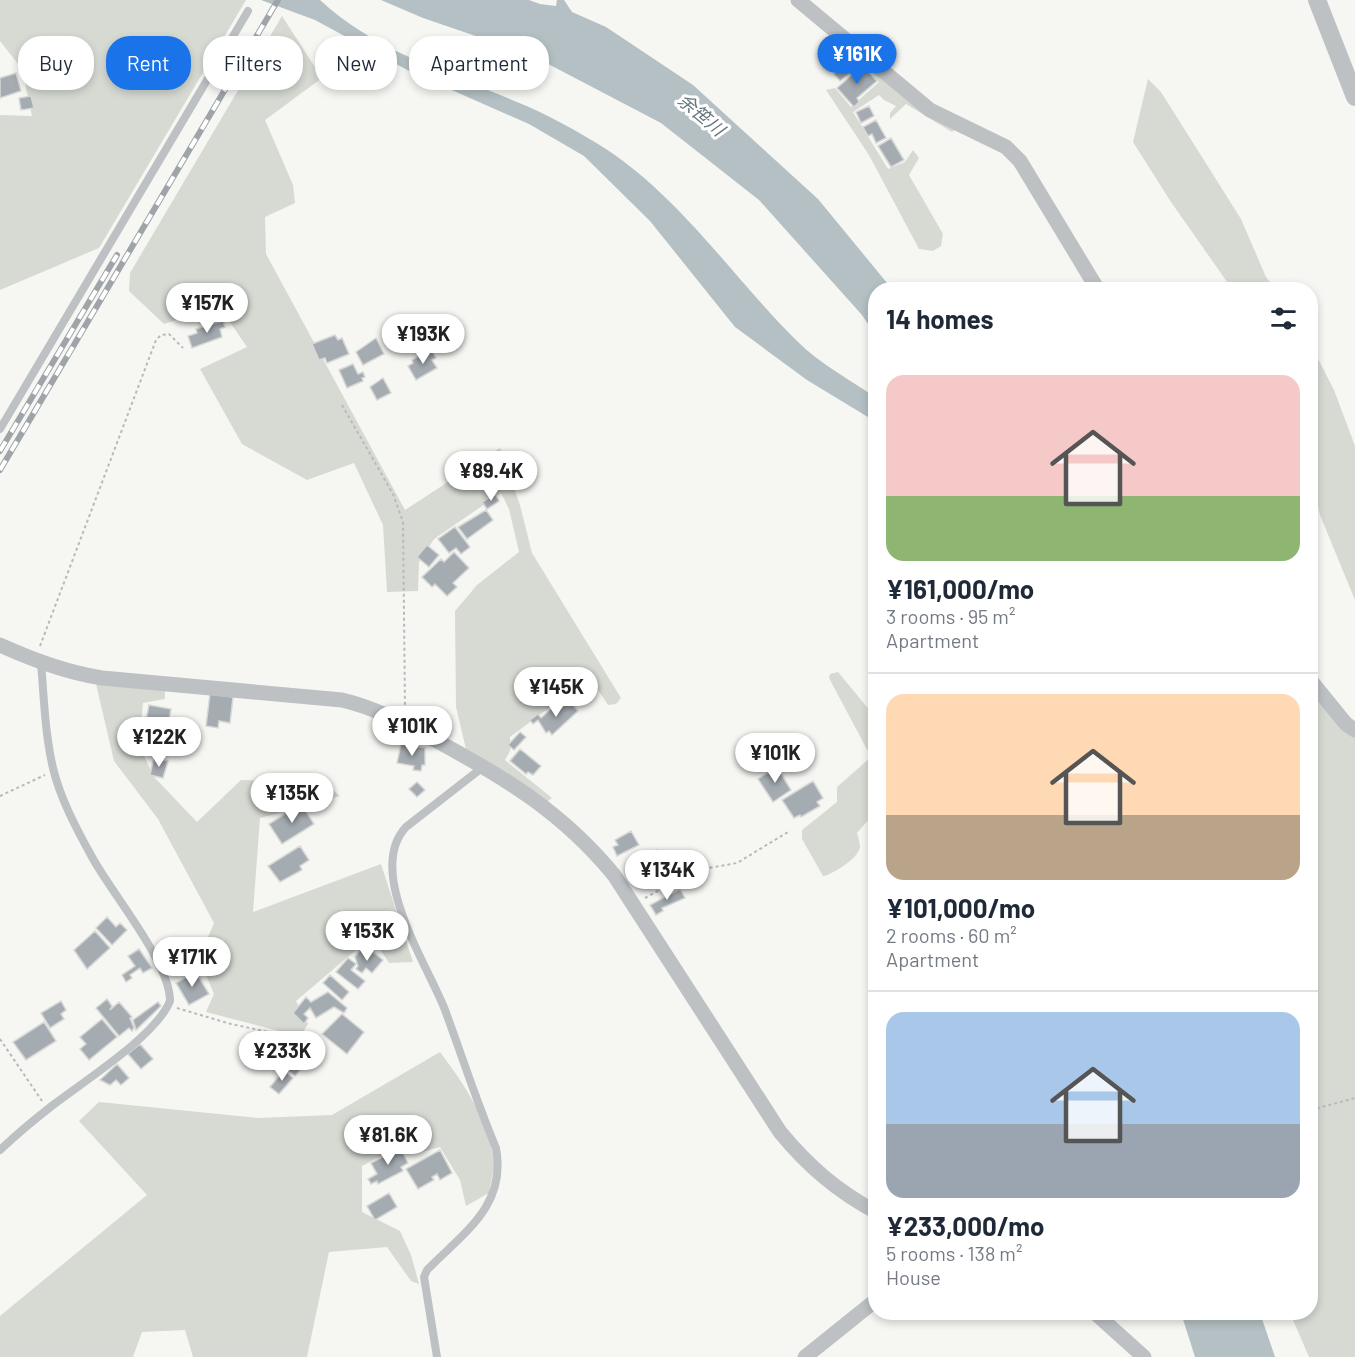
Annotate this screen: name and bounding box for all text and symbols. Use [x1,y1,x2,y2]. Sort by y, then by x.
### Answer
pin: ¥161K [815,34,899,85]
chip: Buy [18,36,94,90]
chip: Rent [106,36,191,90]
chip: Filters [203,36,303,90]
chip: New [315,36,397,90]
chip: Apartment [409,36,549,90]
text: ¥161K [832,41,883,65]
water label: 余笹川 [674,88,731,141]
pin: ¥157K [165,283,249,334]
text: ¥157K [180,290,234,314]
icon: filters [1267,302,1300,335]
text: 14 homes [886,303,993,334]
pin: ¥193K [381,314,465,365]
text: ¥193K [396,321,450,345]
icon: home [1039,414,1147,522]
pin: ¥89.4K [442,451,540,502]
text: ¥89.4K [458,458,524,482]
text: ¥161,000/mo [886,573,1034,604]
text: 3 rooms · 95 m² [886,604,1015,628]
text: Apartment [886,628,979,652]
pin: ¥145K [514,667,598,718]
text: ¥145K [528,674,584,698]
pin: ¥101K [370,706,454,757]
text: ¥101K [386,713,438,737]
pin: ¥122K [117,717,201,768]
text: ¥122K [131,724,187,748]
pin: ¥101K [733,733,817,784]
icon: home [1039,733,1147,841]
text: ¥101K [749,740,801,764]
pin: ¥135K [250,773,334,824]
text: ¥135K [265,780,319,804]
pin: ¥134K [625,850,709,901]
text: ¥134K [639,857,695,881]
text: ¥101,000/mo [886,892,1035,923]
pin: ¥153K [325,911,409,962]
text: ¥153K [340,918,394,942]
text: 2 rooms · 60 m² [886,923,1017,947]
pin: ¥171K [150,937,234,988]
text: ¥171K [167,944,217,968]
text: Apartment [886,947,979,971]
pin: ¥233K [240,1031,324,1082]
text: ¥233K [253,1038,311,1062]
icon: home [1039,1051,1147,1159]
pin: ¥81.6K [339,1115,437,1166]
text: ¥81.6K [358,1122,418,1146]
text: ¥233,000/mo [886,1210,1044,1241]
text: 5 rooms · 138 m² [886,1241,1022,1265]
text: House [886,1265,941,1289]

